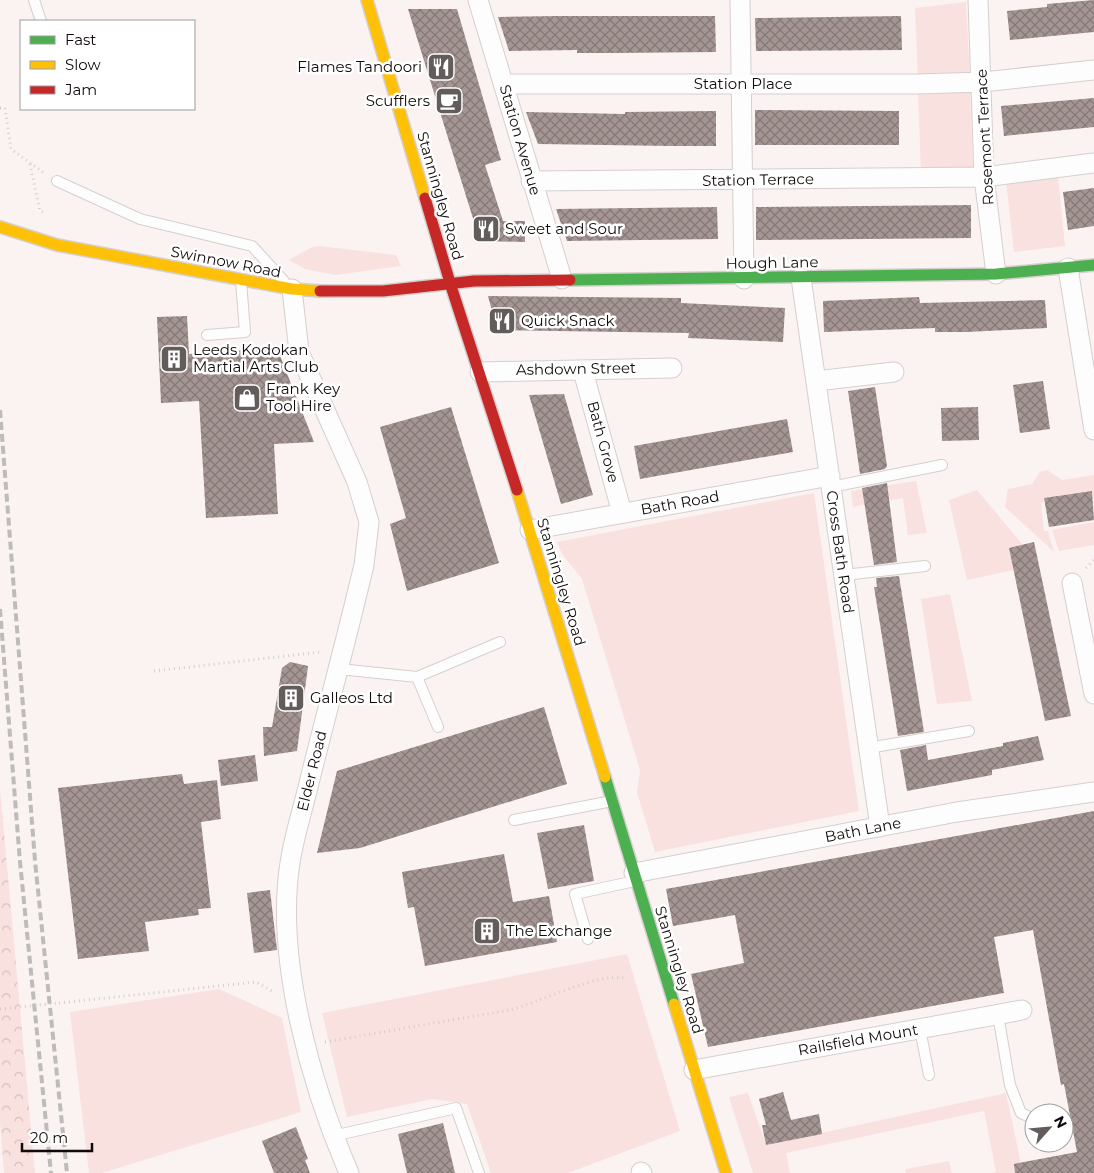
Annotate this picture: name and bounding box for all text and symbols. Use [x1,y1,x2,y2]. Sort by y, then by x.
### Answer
legend [20,20,195,110]
text: Fast [65,30,96,49]
restaurant icon: Flames Tandoori [426,52,456,82]
text: Slow [65,55,101,74]
place label: Flames Tandoori [297,57,422,76]
street label: Rosemont Terrace [971,68,998,206]
street label: Station Place [694,74,792,93]
text: Jam [64,80,97,99]
street label: Station Avenue [496,82,545,197]
cafe icon: Scufflers [434,86,464,116]
place label: Scufflers [366,91,430,110]
street label: Stanningley Road [413,129,468,262]
street label: Station Terrace [702,169,814,190]
restaurant icon: Sweet and Sour [471,214,501,244]
place label: Sweet and Sour [505,219,623,238]
street label: Swinnow Road [169,241,283,282]
street label: Hough Lane [725,252,819,273]
restaurant icon: Quick Snack [487,306,517,336]
place label: Quick Snack [521,311,614,330]
place label: Leeds Kodokan Martial Arts Club [193,340,319,376]
building icon: Leeds Kodokan Martial Arts Club [159,344,189,374]
street label: Ashdown Street [516,358,636,379]
place label: Frank Key Tool Hire [266,379,341,415]
shop icon: Frank Key Tool Hire [232,383,262,413]
street label: Bath Grove [583,399,624,485]
street label: Bath Road [639,486,721,519]
street label: Cross Bath Road [822,489,859,615]
street label: Stanningley Road [533,516,590,648]
building icon: Galleos Ltd [276,683,306,713]
place label: Galleos Ltd [310,688,393,707]
street label: Elder Road [292,729,331,813]
street label: Bath Lane [823,813,903,846]
street label: Stanningley Road [651,904,708,1036]
building icon: The Exchange [472,916,502,946]
place label: The Exchange [506,921,612,940]
street label: Railsfield Mount [796,1020,919,1059]
north arrow [1024,1103,1074,1153]
text: N [1050,1113,1071,1131]
scale bar [22,1120,92,1152]
text: 20 m [30,1128,68,1147]

